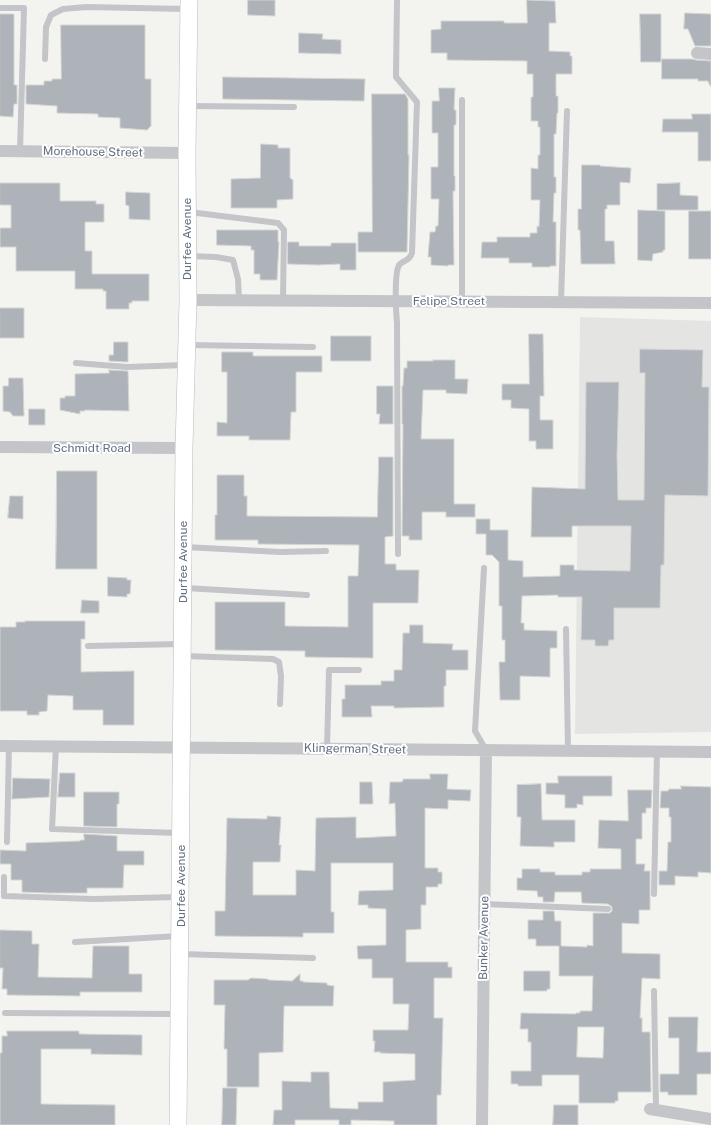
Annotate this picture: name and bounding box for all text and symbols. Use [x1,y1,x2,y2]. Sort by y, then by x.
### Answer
street label: Morehouse Street [43,144,143,160]
street label: Durfee Avenue [180,198,194,280]
street label: Felipe Street [413,294,485,308]
street label: Schmidt Road [53,441,131,455]
street label: Durfee Avenue [176,521,190,603]
street label: Klingerman Street [304,741,406,757]
street label: Durfee Avenue [174,845,188,927]
street label: Bunker Avenue [476,896,492,980]

